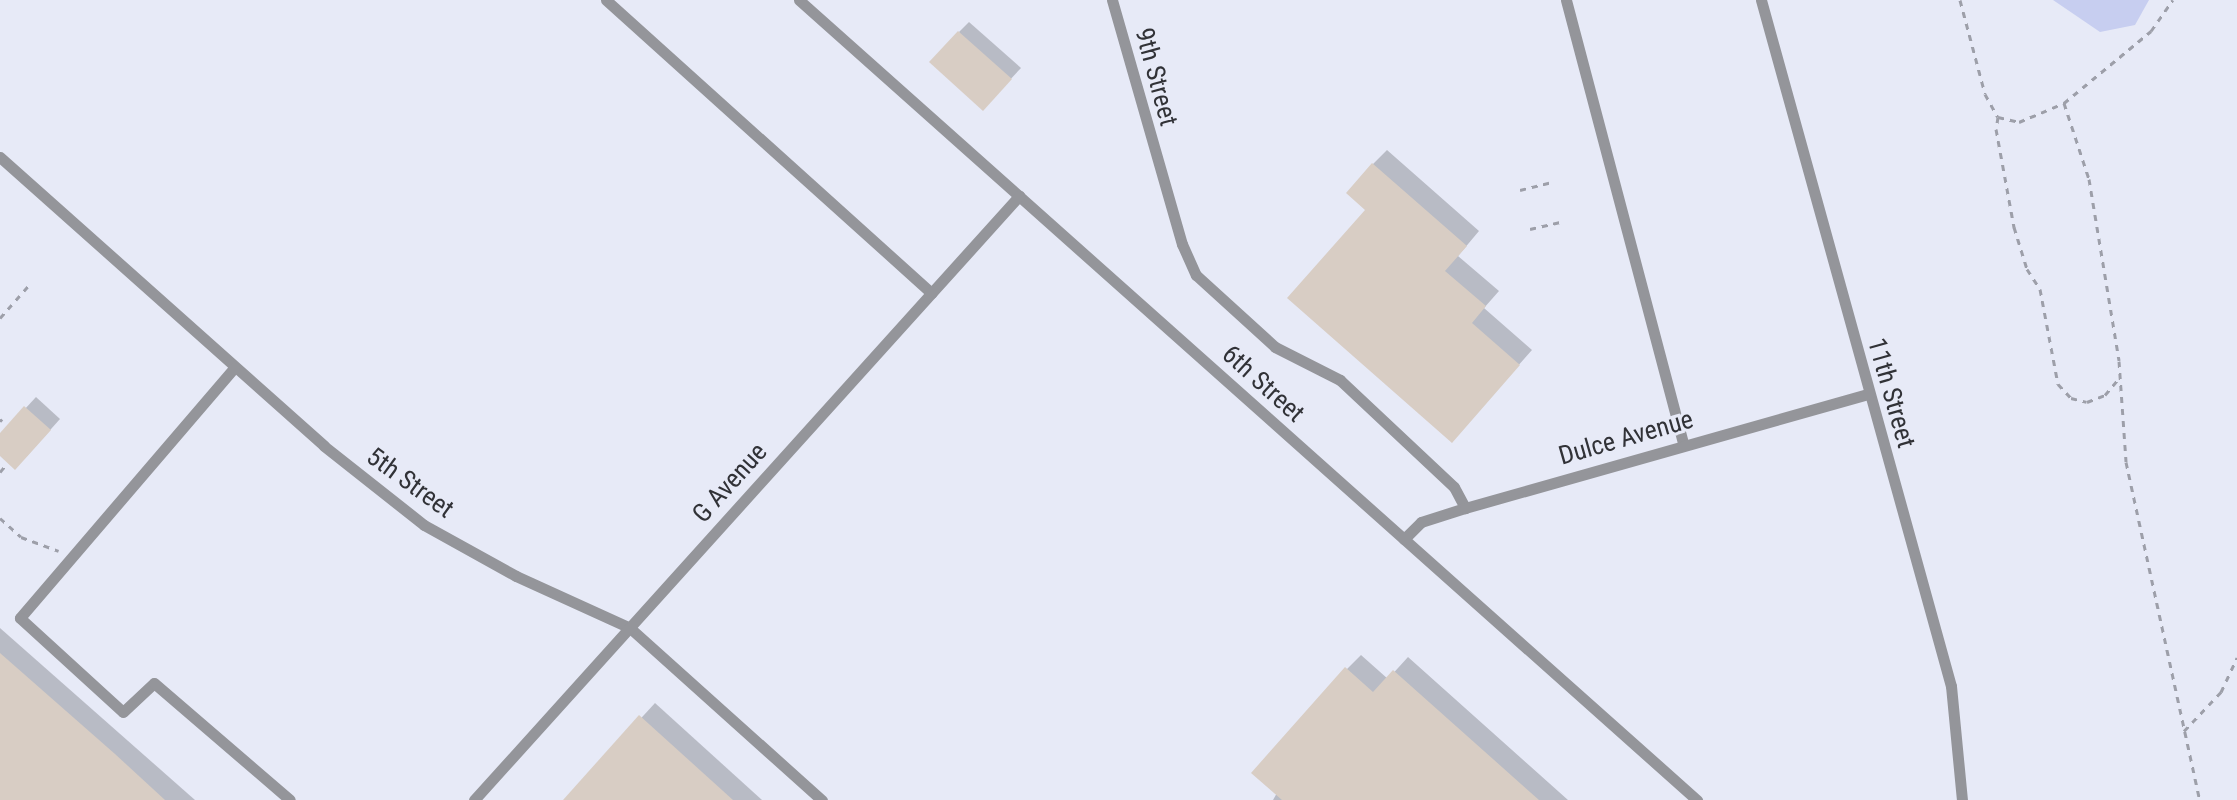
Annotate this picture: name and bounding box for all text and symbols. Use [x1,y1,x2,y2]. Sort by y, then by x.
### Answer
street label: 9th Street [1128,25,1184,129]
street label: 11th Street [1860,334,1922,452]
street label: 6th Street [1215,339,1311,429]
street label: Dulce Avenue [1555,404,1697,472]
street label: G Avenue [686,437,774,529]
street label: 5th Street [360,441,460,525]

